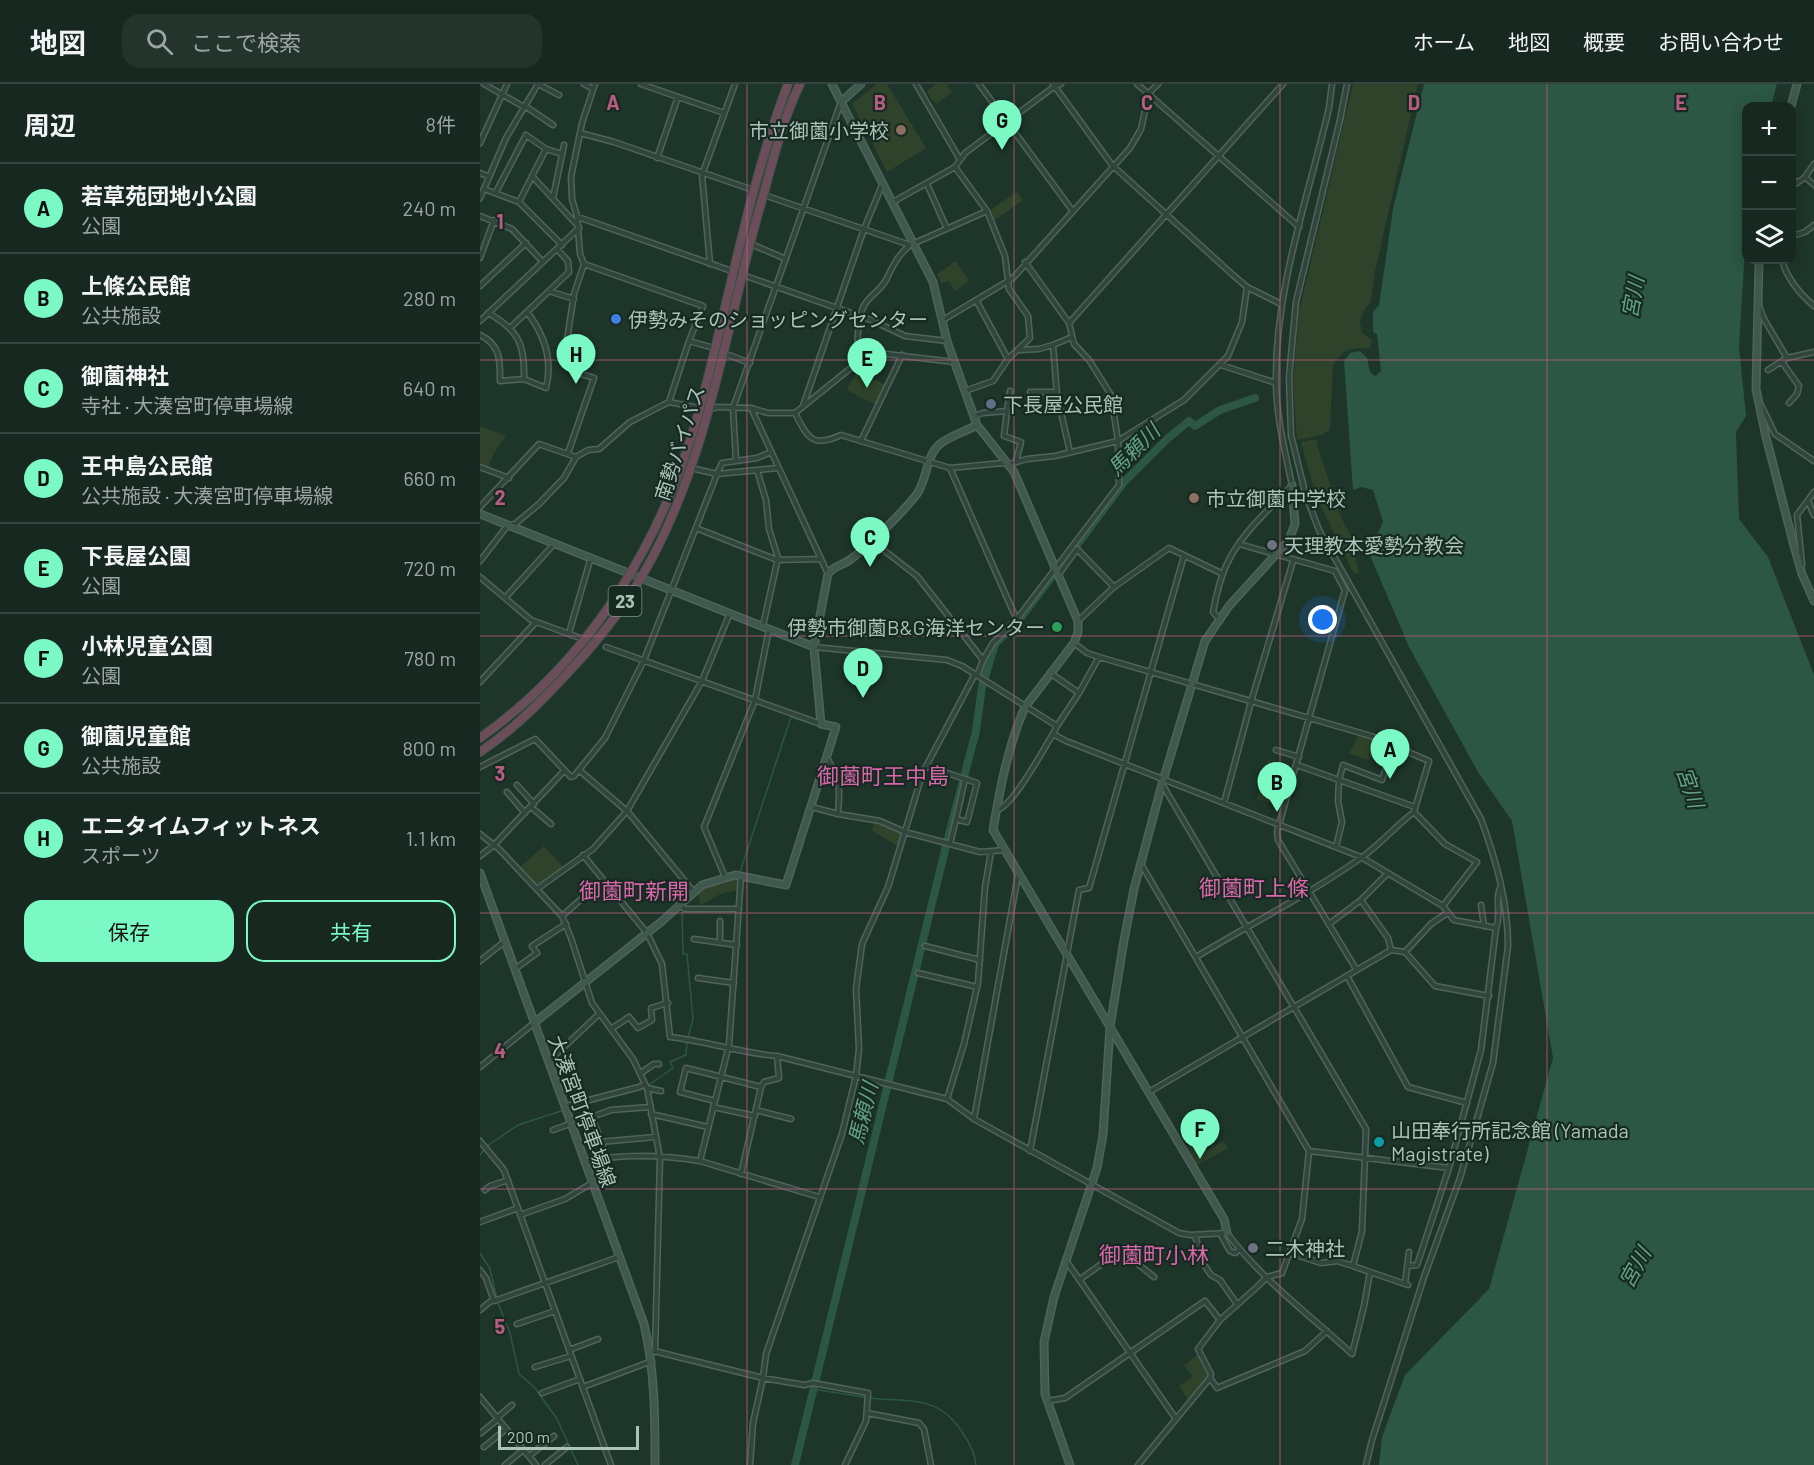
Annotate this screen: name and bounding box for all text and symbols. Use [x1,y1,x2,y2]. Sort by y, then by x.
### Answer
search box [122,14,542,68]
text: 地図 [30,25,86,59]
icon: search [143,25,176,58]
text: ここで検索 [191,29,301,55]
text: ホーム [1413,29,1475,54]
text: 地図 [1508,29,1550,54]
text: 概要 [1583,29,1625,54]
text: お問い合わせ [1658,29,1784,54]
text: A [606,90,620,114]
text: B [874,90,886,114]
text: C [1141,90,1153,114]
text: D [1408,90,1420,114]
text: E [1675,90,1687,114]
pin: G [982,100,1022,150]
map controls [1742,102,1796,264]
button: + [1742,102,1796,156]
text: 周辺 [24,109,76,140]
text: 8件 [426,112,456,136]
place label: 市立御薗小学校 [749,118,889,142]
marker: 市立御薗小学校 [894,123,908,137]
button: − [1742,156,1796,210]
text: 若草苑団地小公園 [81,182,257,208]
text: A [37,196,50,220]
text: 240 m [402,196,456,220]
text: 1 [496,209,504,233]
button: layers [1742,210,1796,264]
text: 公園 [81,213,121,237]
text: 上條公民館 [81,272,191,298]
water label: 宮川 [1616,272,1648,320]
text: B [37,286,50,310]
text: 280 m [403,286,456,310]
text: 公共施設 [81,303,161,327]
place label: 伊勢みそのショッピングセンター [628,307,928,331]
marker: 伊勢みそのショッピングセンター [609,312,623,326]
pin: H [556,334,596,384]
pin: E [848,338,886,388]
text: 御薗神社 [81,362,169,388]
text: C [37,376,50,400]
text: 640 m [403,376,456,400]
street label: 南勢バイパス [649,382,709,504]
place label: 下長屋公民館 [1003,392,1123,416]
text: 寺社 · 大湊宮町停車場線 [81,393,293,417]
marker: 下長屋公民館 [984,397,998,411]
water label: 馬頼川 [1102,416,1166,480]
text: 王中島公民館 [81,452,213,478]
text: D [37,466,50,490]
text: 660 m [404,466,456,490]
text: 公共施設 · 大湊宮町停車場線 [81,483,333,507]
text: 2 [494,485,506,509]
place label: 市立御薗中学校 [1206,486,1346,510]
marker: 市立御薗中学校 [1187,491,1201,505]
pin: C [850,518,890,567]
place label: 天理教本愛勢分教会 [1284,533,1464,557]
marker: 天理教本愛勢分教会 [1265,538,1279,552]
text: 下長屋公園 [81,542,191,568]
text: E [38,556,49,580]
text: 720 m [404,556,456,580]
text: 公園 [81,573,121,597]
road number: 23 [608,586,642,616]
your location [1308,605,1337,634]
place label: 伊勢市御薗B&G海洋センター [787,615,1045,639]
marker: 伊勢市御薗B&G海洋センター [1050,620,1064,634]
text: 小林児童公園 [81,632,213,658]
text: F [38,646,49,670]
text: 780 m [404,646,456,670]
pin: D [844,648,883,698]
text: 公園 [81,663,121,687]
text: 御薗児童館 [81,722,191,748]
pin: A [1370,730,1410,779]
text: G [37,736,50,760]
text: 800 m [402,736,456,760]
text: 公共施設 [81,753,161,777]
text: 3 [495,761,505,785]
district label: 御薗町王中島 [817,762,949,788]
pin: B [1258,762,1296,812]
water label: 宮川 [1672,763,1710,813]
text: エニタイムフィットネス [81,812,321,838]
text: H [37,826,50,850]
text: 1.1 km [406,826,456,850]
text: スポーツ [81,843,161,867]
district label: 御薗町上條 [1199,874,1309,900]
district label: 御薗町新開 [579,877,689,903]
button: 保存 [24,900,234,962]
button: 共有 [246,900,456,962]
street label: 大湊宮町停車場線 [544,1032,622,1190]
text: 4 [494,1038,506,1062]
water label: 馬頼川 [842,1077,882,1147]
pin: F [1180,1110,1220,1159]
place label: 山田奉行所記念館 (Yamada Magistrate) [1391,1118,1629,1165]
marker: 山田奉行所記念館 (Yamada Magistrate) [1372,1135,1386,1149]
place label: 二木神社 [1265,1236,1345,1260]
district label: 御薗町小林 [1099,1241,1209,1267]
marker: 二木神社 [1246,1241,1260,1255]
water label: 宮川 [1613,1241,1656,1291]
text: 5 [495,1314,506,1338]
scale bar [498,1423,639,1450]
text: 200 m [507,1427,550,1446]

